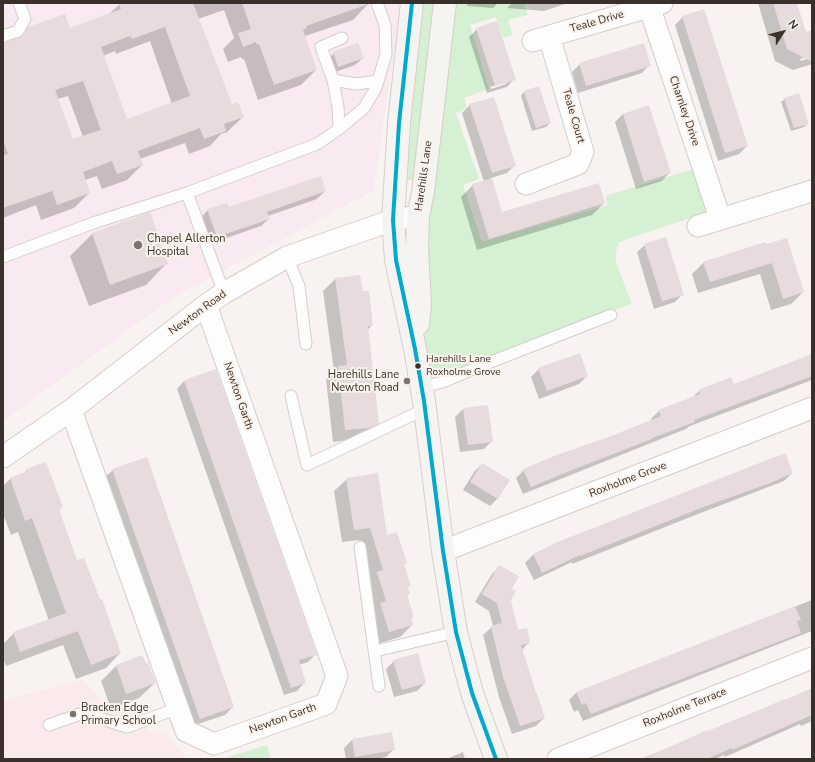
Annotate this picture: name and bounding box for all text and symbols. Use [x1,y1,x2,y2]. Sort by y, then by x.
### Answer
street label: Teale Drive [569,8,625,36]
north arrow [763,12,803,52]
text: N [785,17,802,32]
street label: Charnley Drive [666,74,702,148]
street label: Teale Court [559,87,587,145]
street label: Harehills Lane [413,140,435,212]
place label: Chapel Allerton Hospital [147,232,226,258]
marker: Chapel Allerton Hospital [132,239,144,251]
street label: Newton Road [167,288,229,338]
place label: Harehills Lane Roxholme Grove [426,354,501,378]
street label: Newton Garth [220,361,256,431]
marker: Harehills Lane Roxholme Grove [413,361,423,371]
place label: Harehills Lane Newton Road [328,368,399,394]
marker: Harehills Lane Newton Road [402,376,412,386]
street label: Roxholme Grove [587,459,669,501]
street label: Roxholme Terrace [641,685,729,731]
place label: Bracken Edge Primary School [81,701,156,727]
street label: Newton Garth [248,701,318,737]
marker: Bracken Edge Primary School [68,709,78,719]

